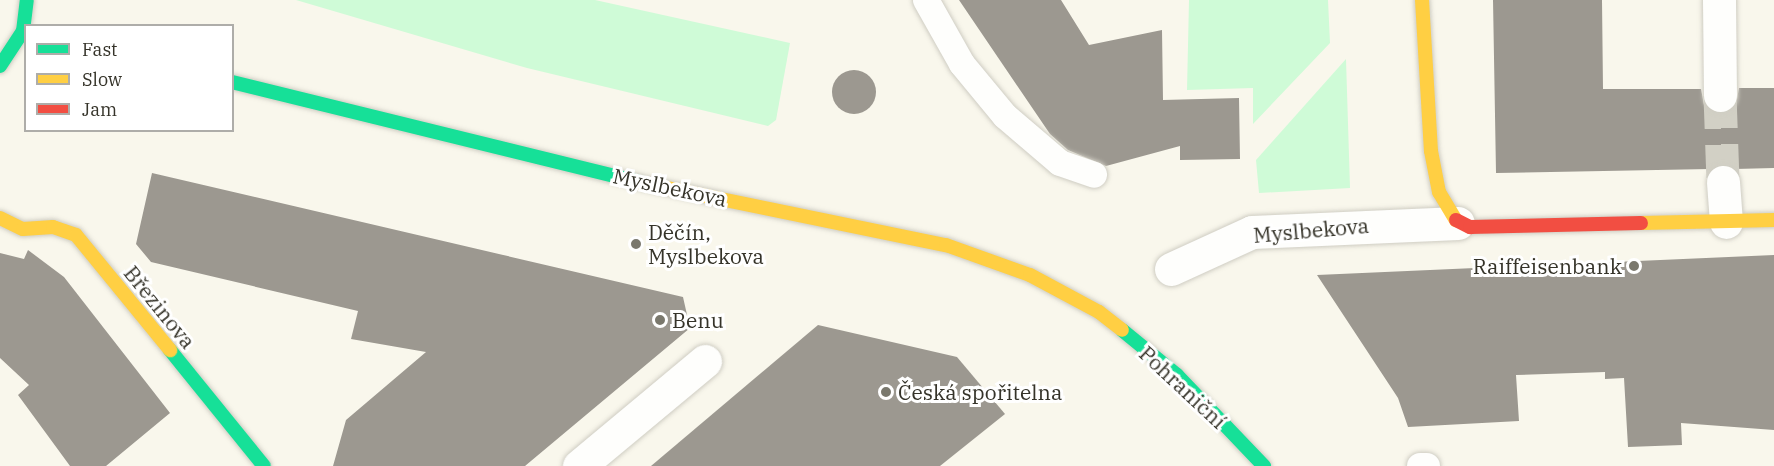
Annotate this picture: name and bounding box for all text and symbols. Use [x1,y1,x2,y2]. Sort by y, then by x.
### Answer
legend [24,24,234,132]
text: Fast [82,38,117,61]
text: Slow [82,68,122,91]
text: Jam [82,98,117,121]
street label: Myslbekova [611,163,729,211]
street label: Myslbekova [1252,212,1370,248]
place label: Děčín, Myslbekova [648,219,764,269]
marker: Děčín, Myslbekova [629,237,643,251]
place label: Raiffeisenbank [1473,253,1622,279]
marker: Raiffeisenbank [1627,259,1641,273]
street label: Březinova [119,260,201,354]
place label: Benu [672,307,724,333]
marker: Benu [653,313,667,327]
street label: Pohraniční [1134,341,1232,433]
place label: Česká spořitelna [898,379,1062,405]
marker: Česká spořitelna [879,385,893,399]

